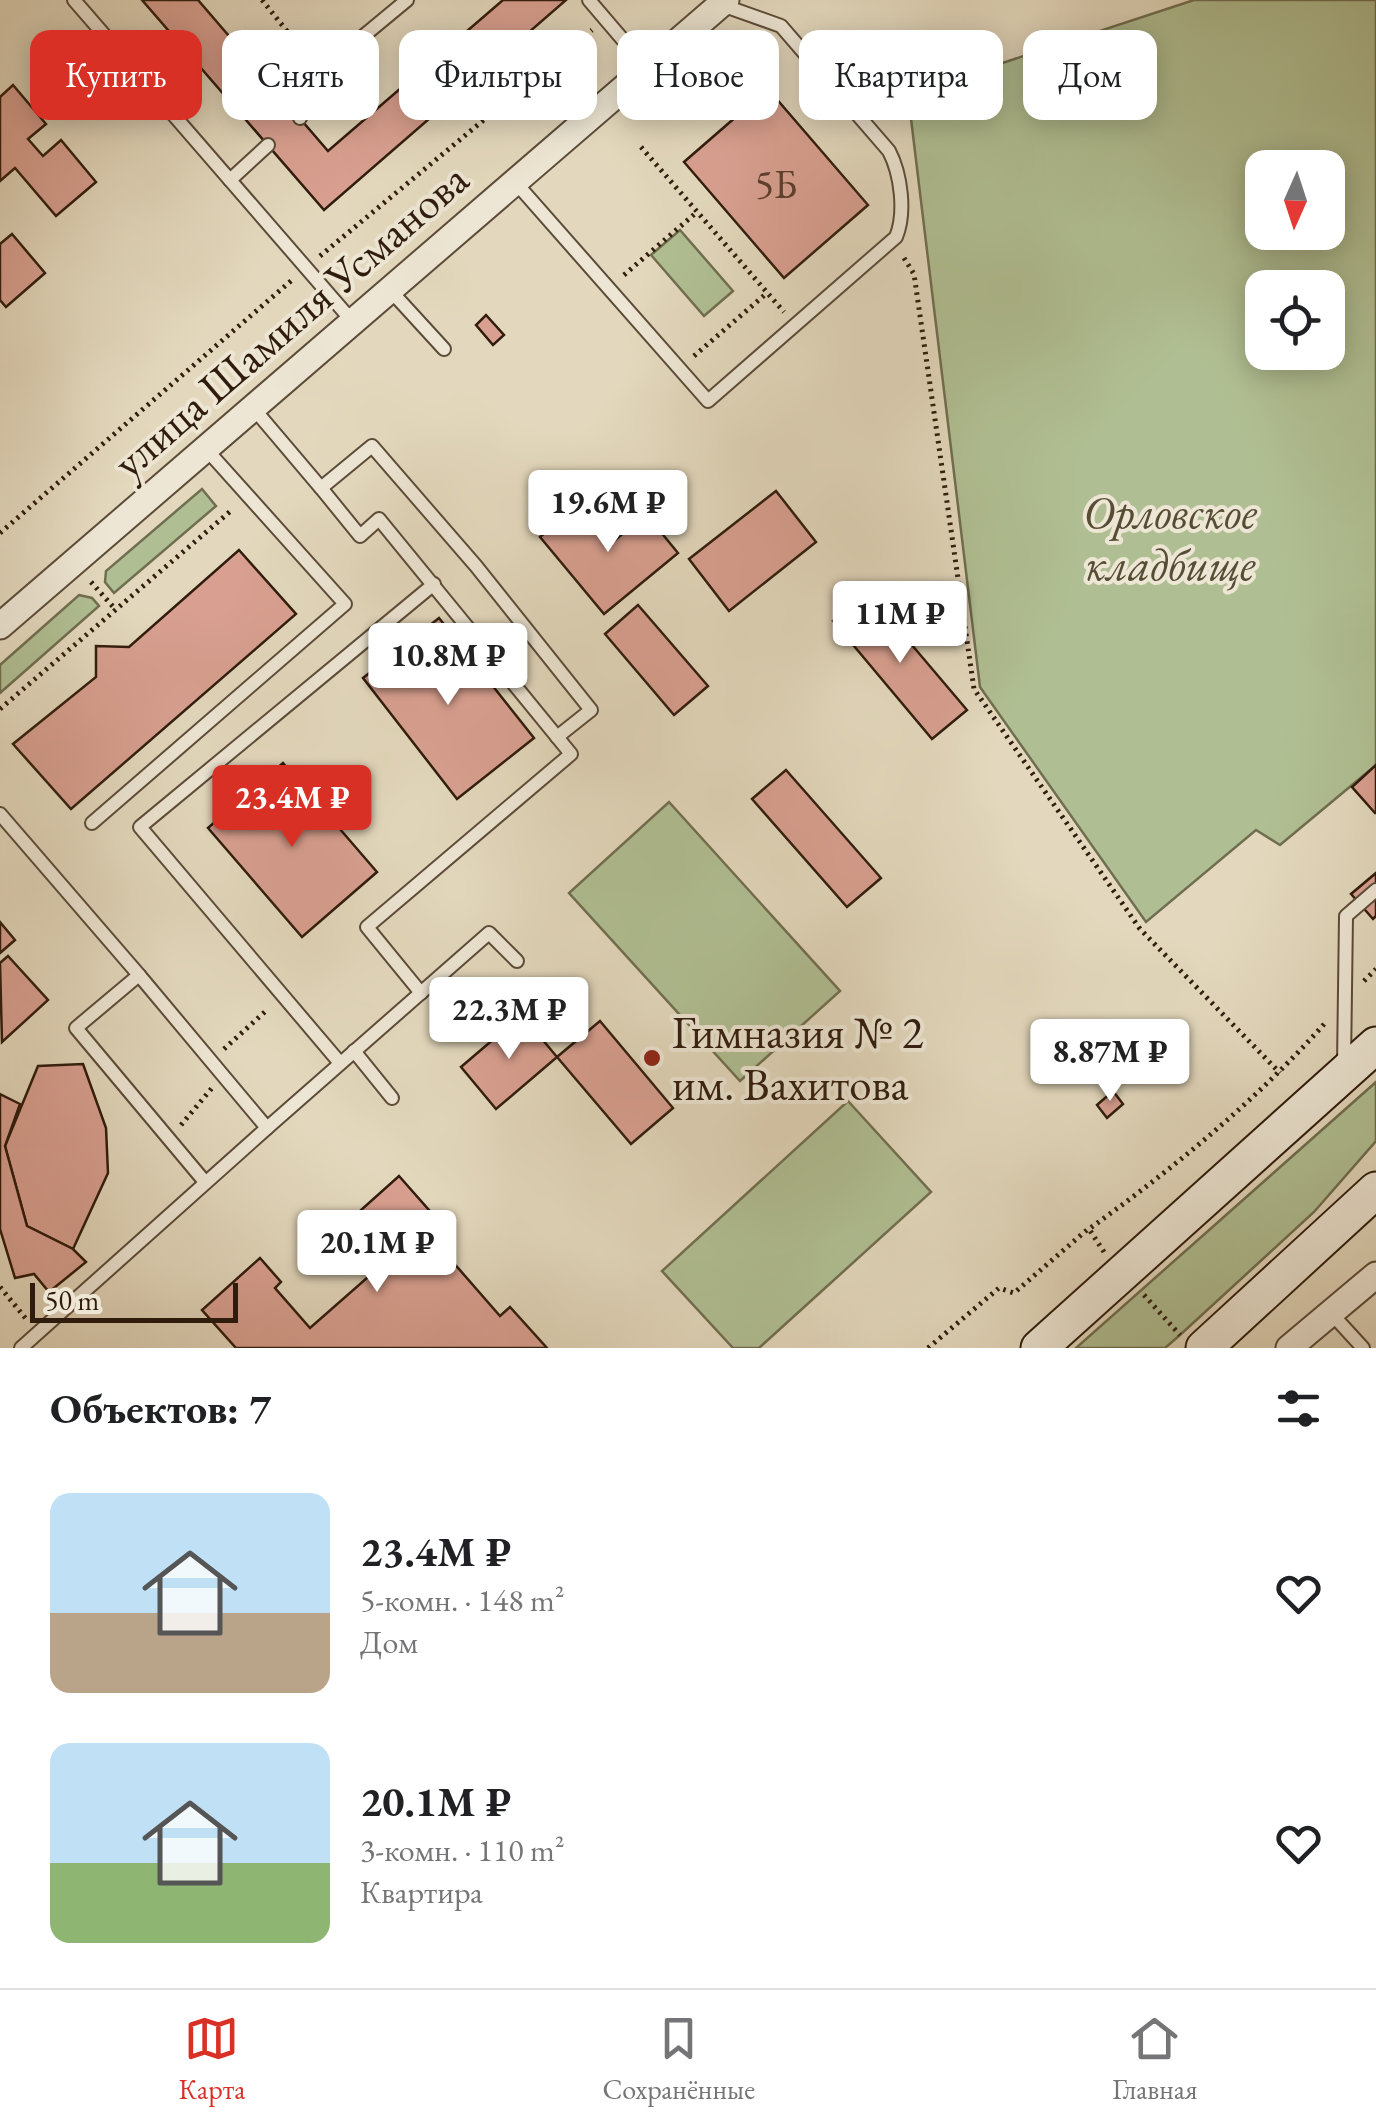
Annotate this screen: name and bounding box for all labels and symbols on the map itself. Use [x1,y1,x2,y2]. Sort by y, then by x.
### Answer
street label: улица Шамиля Усманова [100,150,480,490]
north arrow [1245,150,1345,250]
house number: 5Б [755,158,797,210]
pin: 19.6M ₽ [516,470,700,555]
park label: Орловское кладбище [1083,483,1257,593]
pin: 11M ₽ [830,581,970,666]
pin: 10.8M ₽ [356,623,540,708]
pin: 23.4M ₽ [200,765,384,850]
pin: 22.3M ₽ [417,977,601,1062]
place label: Гимназия № 2 им. Вахитова [672,1003,924,1113]
pin: 8.87M ₽ [1018,1019,1202,1104]
marker: Гимназия № 2 им. Вахитова [641,1047,663,1069]
pin: 20.1M ₽ [285,1210,469,1295]
scale bar [30,1278,238,1322]

